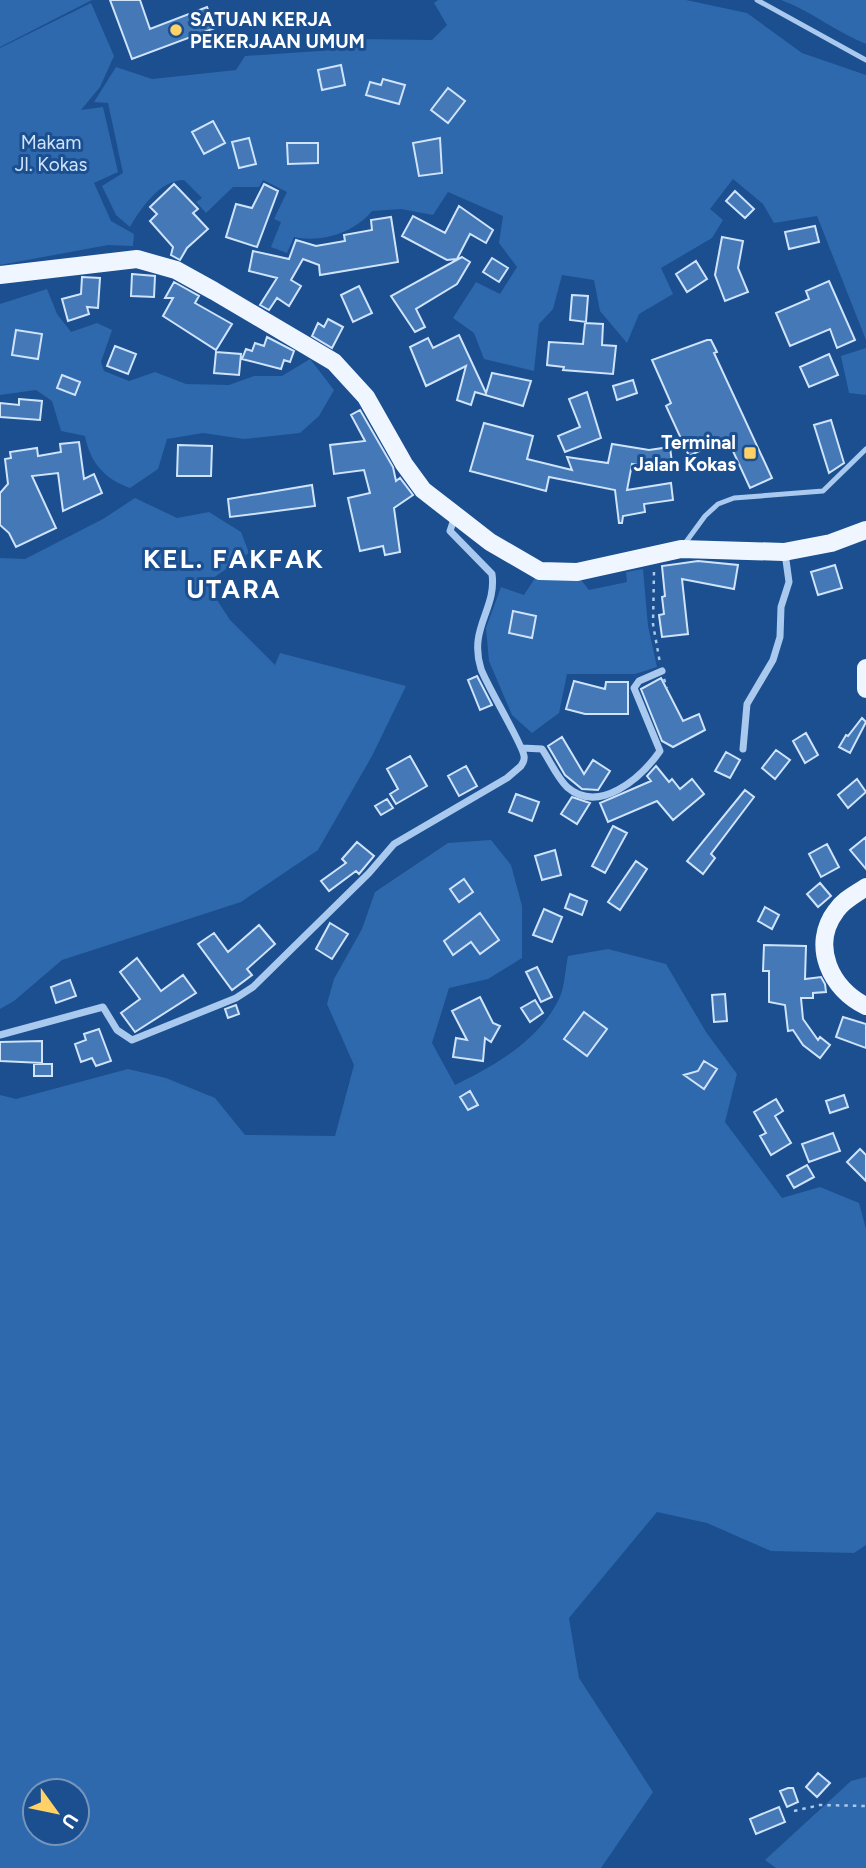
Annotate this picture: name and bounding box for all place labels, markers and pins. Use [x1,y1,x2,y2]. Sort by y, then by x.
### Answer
place label: SATUAN KERJA PEKERJAAN UMUM [190,8,365,53]
marker: SATUAN KERJA PEKERJAAN UMUM [168,22,184,38]
place label: Terminal Jalan Kokas [633,431,736,476]
marker: Terminal Jalan Kokas [742,445,758,461]

